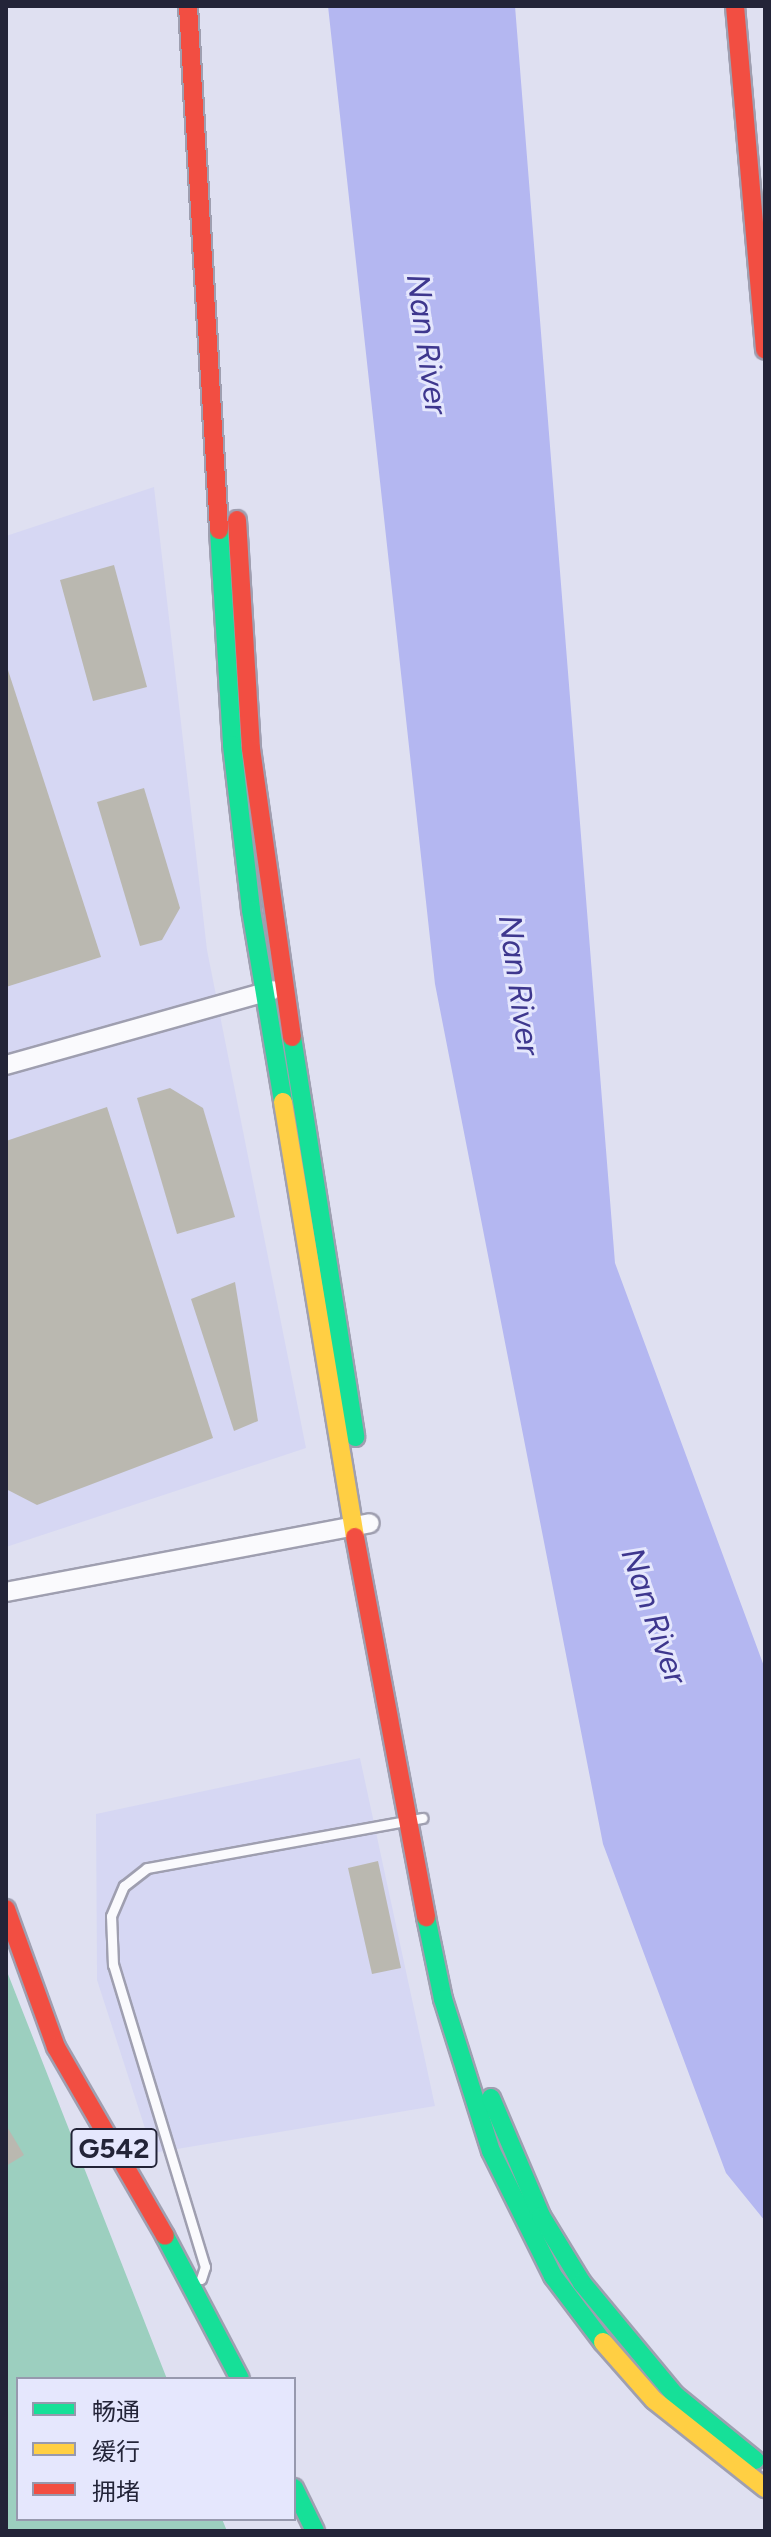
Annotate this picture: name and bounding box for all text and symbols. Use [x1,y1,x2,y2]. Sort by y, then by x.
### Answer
water label: Nan River [398,271,456,417]
water label: Nan River [490,912,548,1058]
water label: Nan River [613,1543,695,1689]
road number: G542 [70,2124,158,2172]
legend [16,2377,296,2521]
text: 畅通 [92,2397,140,2426]
text: 缓行 [92,2437,140,2466]
text: 拥堵 [92,2477,140,2506]

